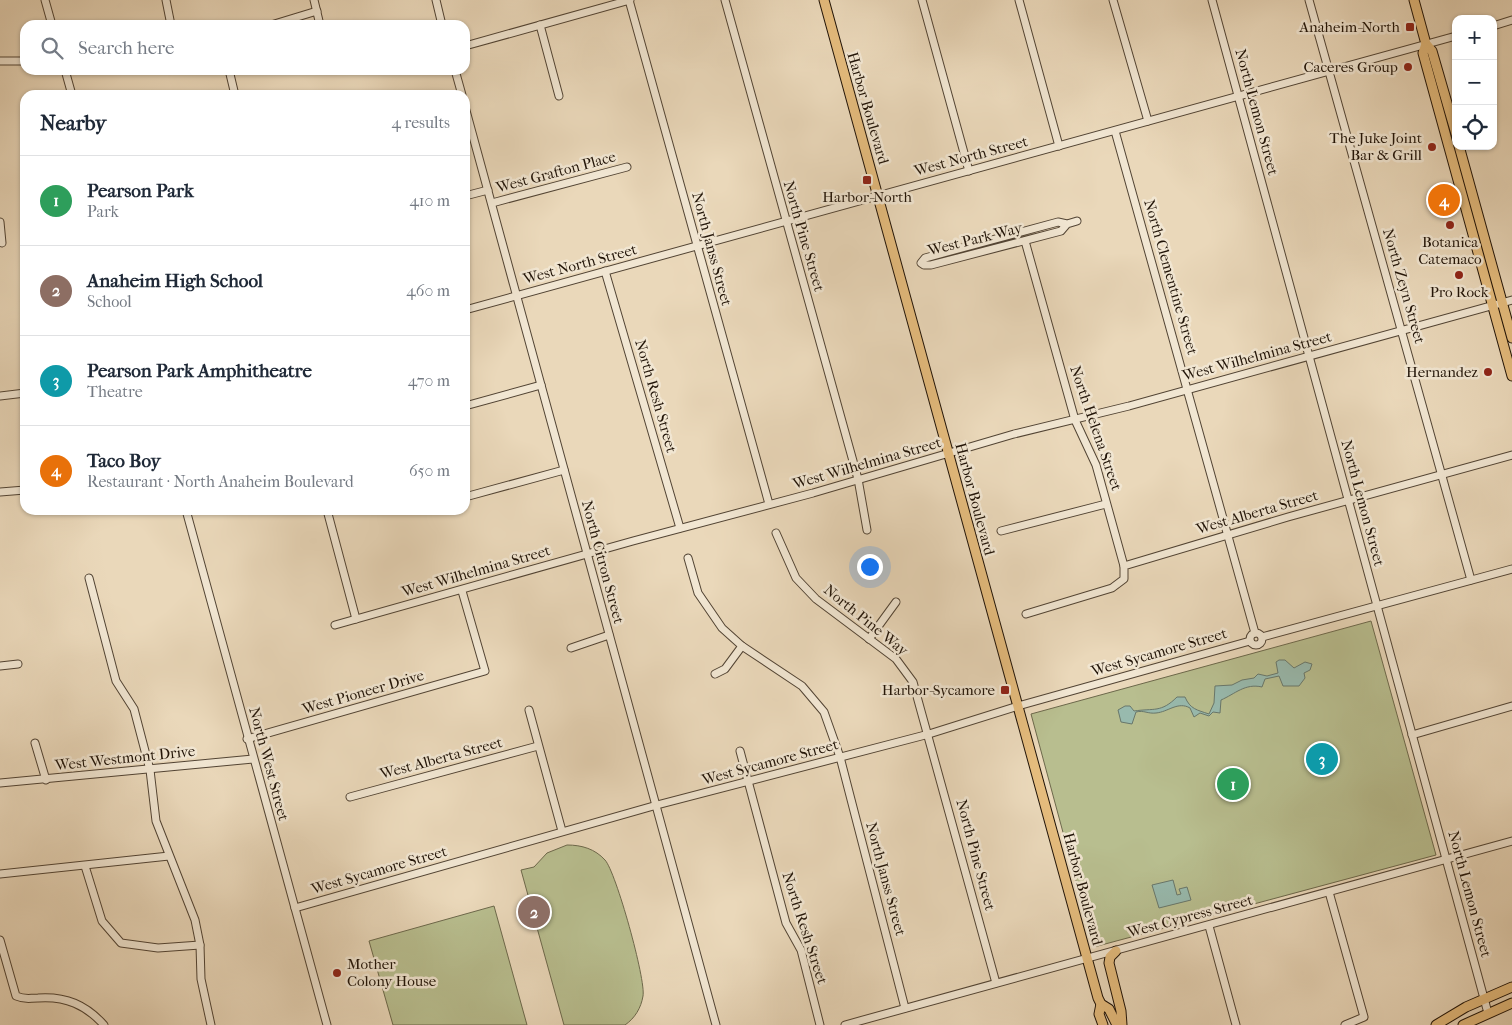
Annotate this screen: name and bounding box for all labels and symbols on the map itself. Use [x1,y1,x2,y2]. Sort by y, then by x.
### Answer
place label: Anaheim-North [1298,18,1401,36]
marker: Anaheim-North [1404,21,1416,33]
street label: North Lemon Street [1231,47,1283,178]
street label: Harbor Boulevard [843,50,893,167]
place label: Caceres Group [1303,58,1398,76]
marker: Caceres Group [1402,61,1414,73]
place label: The Juke Joint Bar & Grill [1329,129,1423,164]
street label: West North Street [911,132,1030,180]
marker: The Juke Joint Bar & Grill [1426,141,1438,153]
street label: West Grafton Place [493,147,618,197]
marker: Harbor-North [861,174,873,186]
street label: North Pine Street [780,179,829,294]
pin: 4 [1428,181,1460,219]
place label: Harbor-North [822,188,912,206]
street label: North Janss Street [688,190,736,308]
street label: North Clementine Street [1140,197,1202,357]
street label: West Park Way [925,218,1025,260]
marker: Botanica Catemaco [1444,219,1456,231]
street label: North Zeyn Street [1379,226,1429,346]
place label: Botanica Catemaco [1418,233,1482,268]
street label: West North Street [520,240,639,288]
marker: Pro Rock [1453,269,1465,281]
place label: Pro Rock [1430,283,1489,301]
street label: West Wilhelmina Street [1179,327,1334,385]
street label: North Resh Street [631,337,681,455]
street label: North Helena Street [1066,363,1126,493]
place label: Hernandez [1406,363,1478,381]
marker: Hernandez [1482,366,1494,378]
street label: West Wilhelmina Street [790,433,944,493]
street label: North Lemon Street [1337,438,1389,569]
street label: Harbor Boulevard [951,441,999,558]
street label: West Alberta Street [1193,486,1321,538]
street label: North Citron Street [578,498,628,626]
street label: West Wilhelmina Street [399,541,553,601]
your location [857,554,883,580]
street label: North Pine Way [820,581,913,660]
street label: West Sycamore Street [1088,624,1230,680]
street label: West Pioneer Drive [299,666,427,718]
place label: Harbor-Sycamore [882,681,996,699]
marker: Harbor-Sycamore [999,684,1011,696]
street label: North West Street [245,705,293,823]
street label: West Alberta Street [377,733,505,783]
street label: West Sycamore Street [699,735,841,789]
pin: 3 [1306,740,1338,778]
street label: West Westmont Drive [53,742,197,774]
pin: 1 [1217,765,1249,803]
street label: North Pine Street [953,797,1000,913]
street label: North Janss Street [862,820,910,938]
street label: North Lemon Street [1444,829,1496,960]
street label: Harbor Boulevard [1059,831,1107,948]
street label: West Sycamore Street [308,842,450,898]
street label: North Resh Street [778,870,832,987]
street label: West Cypress Street [1124,890,1255,942]
pin: 2 [518,893,550,931]
place label: Mother Colony House [347,955,437,990]
marker: Mother Colony House [331,967,343,979]

